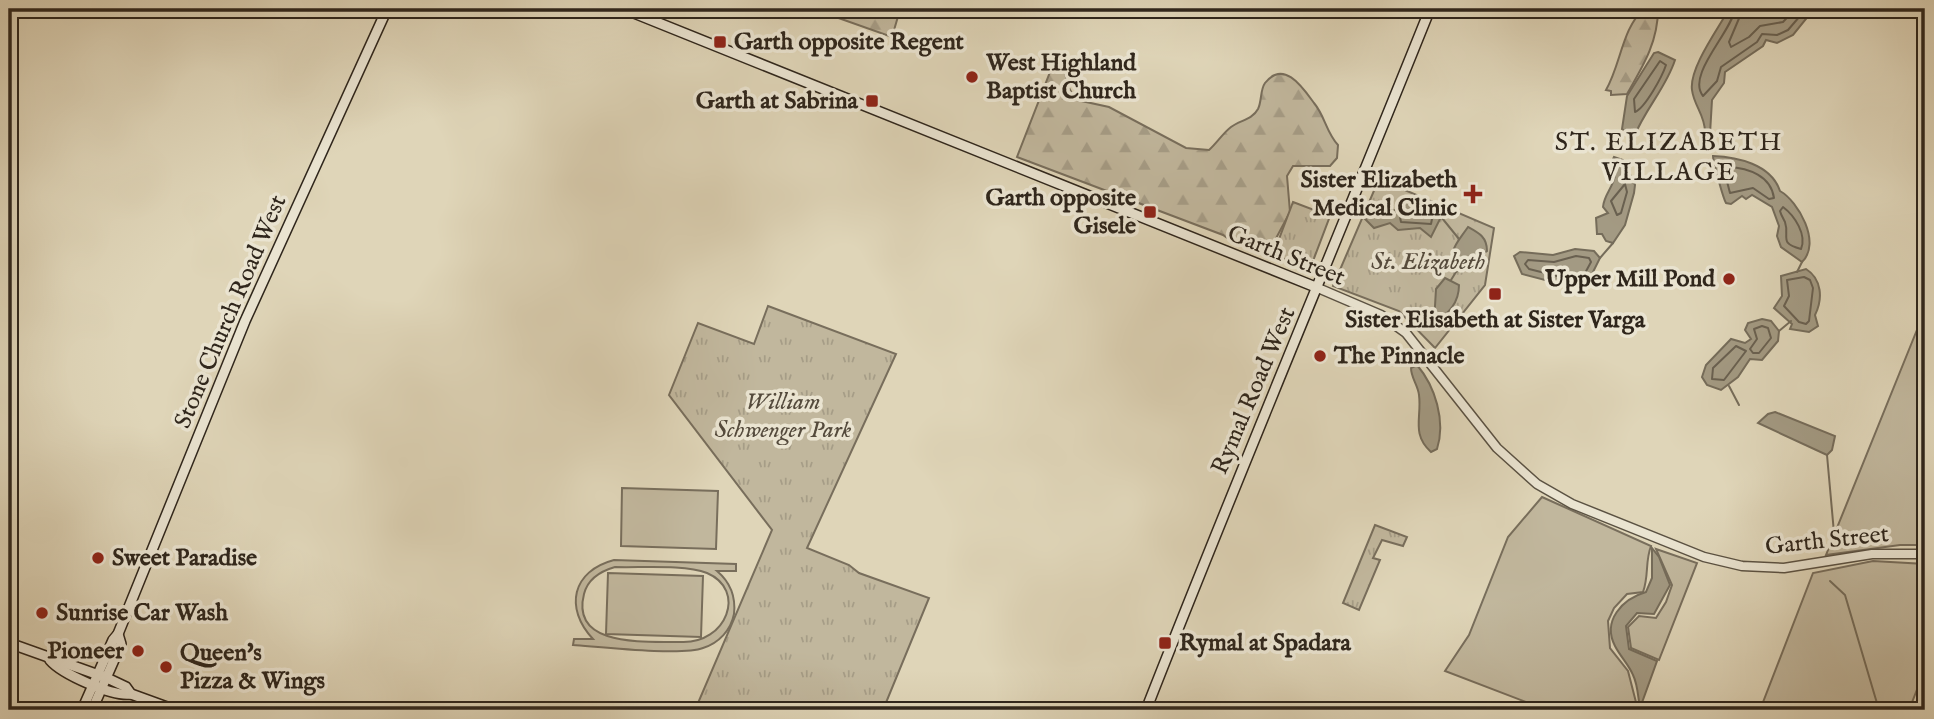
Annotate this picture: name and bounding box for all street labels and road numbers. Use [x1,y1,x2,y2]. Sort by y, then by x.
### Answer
street label: Stone Church Road West [168,191,294,433]
street label: Garth Street [1223,218,1349,294]
street label: Rymal Road West [1205,303,1303,479]
street label: Garth Street [1764,519,1890,563]

